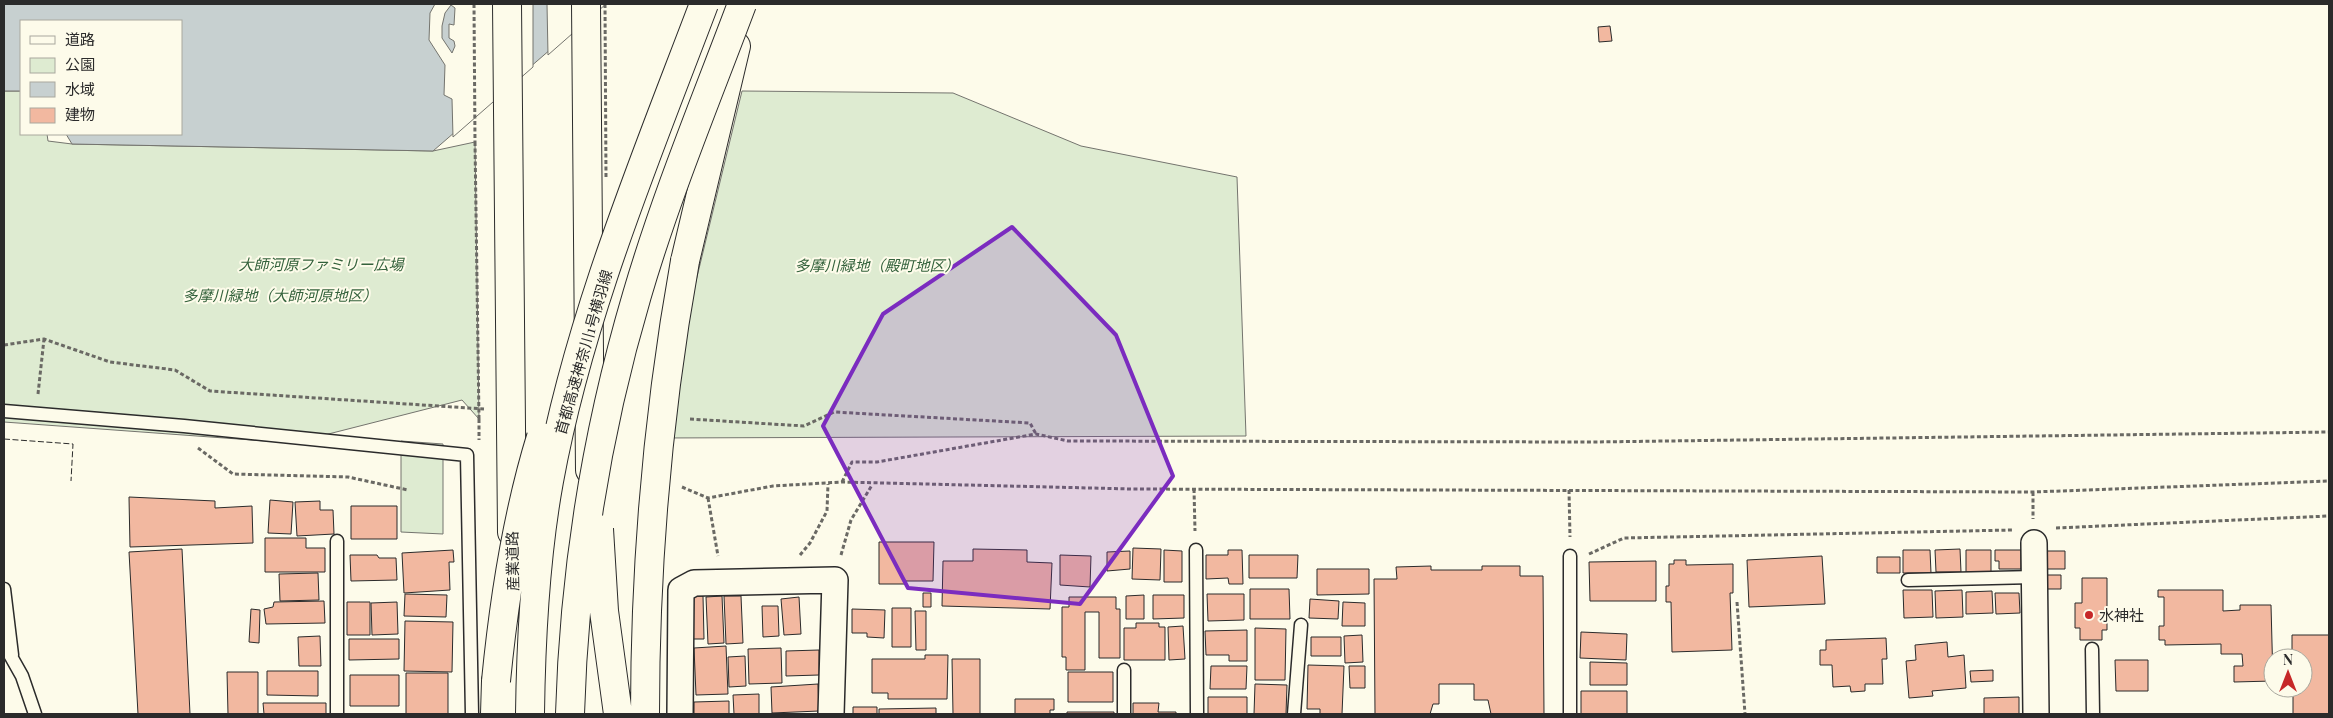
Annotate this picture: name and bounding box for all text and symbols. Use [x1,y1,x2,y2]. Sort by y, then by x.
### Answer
legend [20,20,182,135]
text: 道路 [65,29,95,49]
text: 公園 [65,54,95,74]
text: 水域 [65,79,95,99]
text: 建物 [65,104,95,124]
park label: 大師河原ファミリー広場 [238,254,405,274]
park label: 多摩川緑地（殿町地区） [794,255,960,275]
street label: 首都高速神奈川1号横羽線 [550,267,616,437]
park label: 多摩川緑地（大師河原地区） [182,285,378,305]
street label: 産業道路 [501,531,523,591]
place label: 水神社 [2099,605,2144,625]
marker: 水神社 [2083,609,2095,621]
north arrow [2263,648,2313,698]
text: N [2283,650,2293,669]

